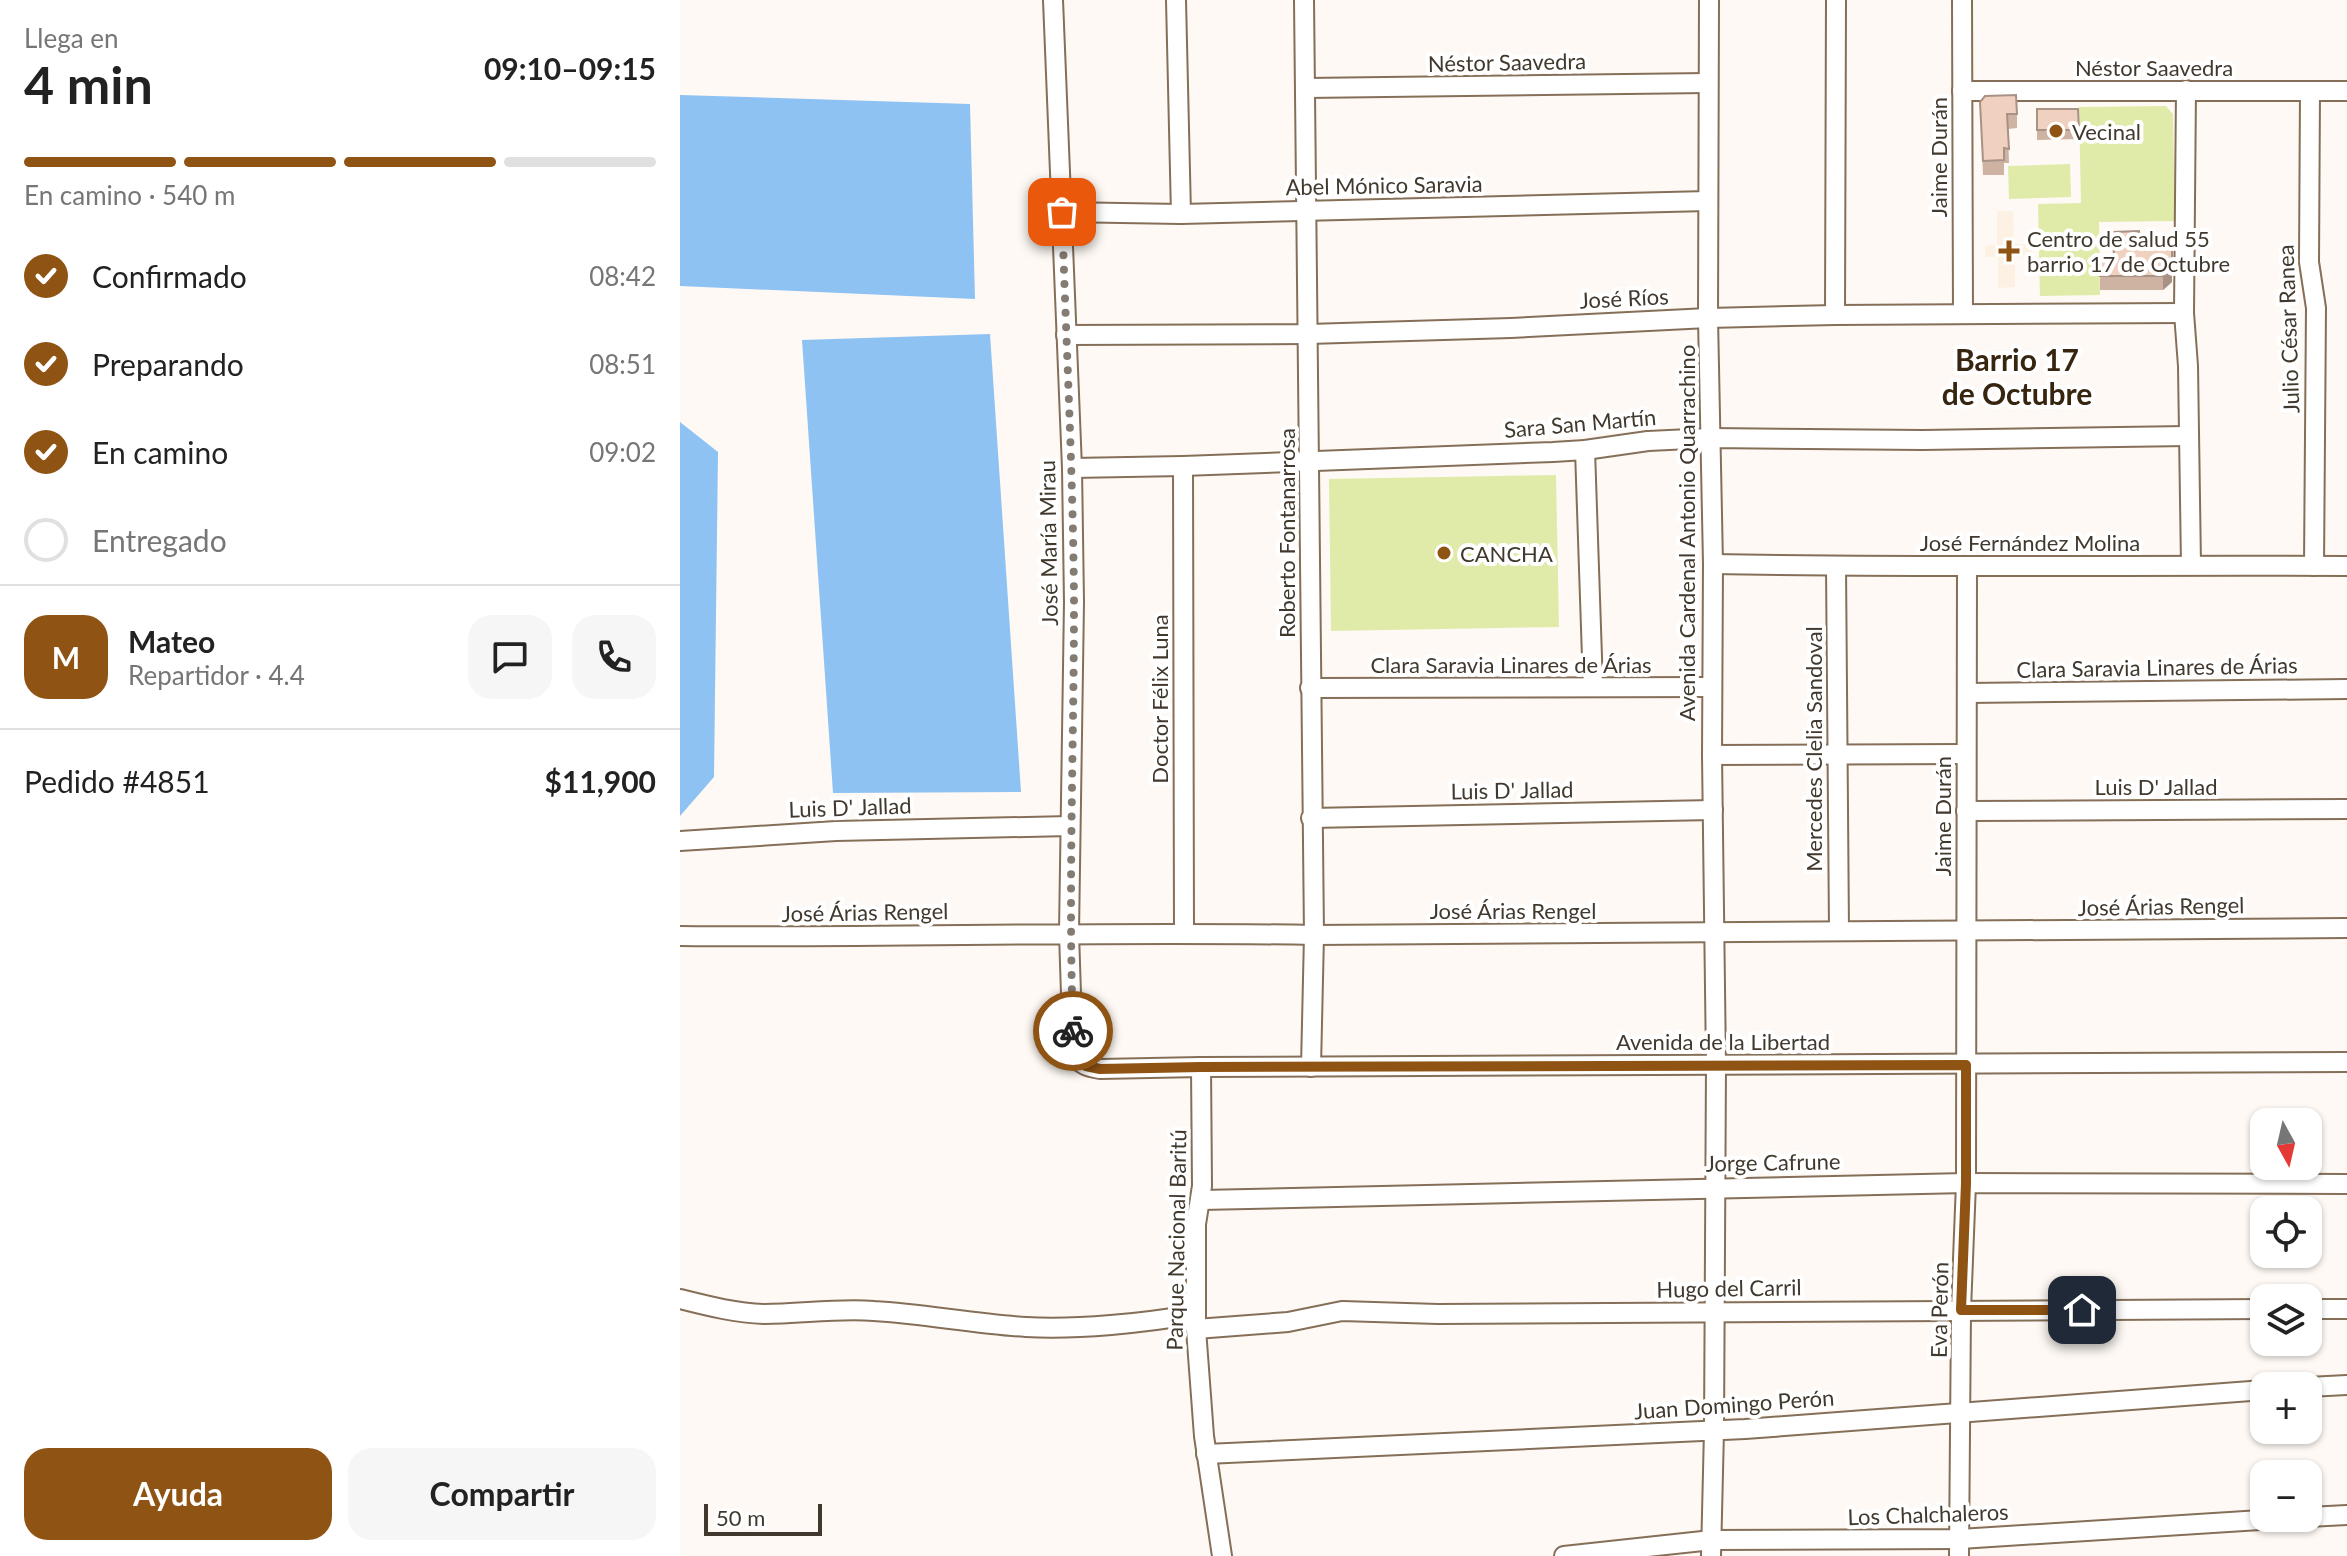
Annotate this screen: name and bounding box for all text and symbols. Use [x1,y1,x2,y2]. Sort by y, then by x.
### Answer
text: Llega en [24,22,119,54]
street label: Néstor Saavedra [1428,47,1586,77]
text: 09:10–09:15 [484,50,656,86]
text: 4 min [24,53,153,115]
street label: Néstor Saavedra [2075,54,2233,81]
street label: Jaime Durán [1925,97,1952,217]
place label: Vecinal [2072,118,2141,145]
marker: Vecinal [2047,122,2065,140]
street label: Abel Mónico Saravia [1285,170,1483,200]
pin [1028,178,1096,246]
text: En camino · 540 m [24,179,235,211]
icon: bag [1040,190,1084,234]
place label: Centro de salud 55 barrio 17 de Octubre [2027,225,2230,277]
marker: Centro de salud 55 barrio 17 de Octubre [1998,240,2020,262]
street label: Julio César Ranea [2272,244,2304,414]
icon: check [24,254,68,298]
text: Confirmado [92,258,247,294]
text: 08:42 [589,260,656,292]
street label: José Ríos [1579,282,1669,314]
district label: Barrio 17 de Octubre [1942,341,2092,411]
icon: check [24,342,68,386]
street label: Avenida Cardenal Antonio Quarrachino [1673,345,1700,721]
text: Preparando [92,346,244,382]
text: 08:51 [589,348,656,380]
street label: Sara San Martín [1503,403,1657,443]
street label: Roberto Fontanarrosa [1273,428,1300,638]
icon: check [24,430,68,474]
text: En camino [92,434,228,470]
text: 09:02 [589,436,656,468]
street label: José María Mirau [1033,460,1063,626]
text: Entregado [92,522,227,558]
street label: José Fernández Molina [1920,529,2140,556]
place label: CANCHA [1460,540,1553,567]
marker: CANCHA [1435,544,1453,562]
street label: Doctor Félix Luna [1146,614,1173,784]
button: chat [468,615,552,699]
button: phone [572,615,656,699]
text: Mateo [128,623,215,659]
street label: Mercedes Clelia Sandoval [1800,626,1827,872]
text: M [52,639,80,675]
street label: Clara Saravia Linares de Árias [1370,651,1652,678]
street label: Clara Saravia Linares de Árias [2016,651,2298,683]
text: Repartidor · 4.4 [128,659,305,691]
street label: Jaime Durán [1929,756,1956,876]
text: Pedido #4851 [24,763,210,799]
text: $11,900 [545,763,656,799]
street label: Luis D' Jallad [2094,773,2218,800]
street label: Luis D' Jallad [1450,775,1574,805]
street label: Luis D' Jallad [788,791,912,823]
street label: José Árias Rengel [2077,891,2245,921]
street label: José Árias Rengel [781,897,949,927]
street label: José Árias Rengel [1430,897,1596,924]
courier [1033,991,1113,1071]
icon: bike [1051,1009,1095,1053]
street label: Avenida de la Libertad [1616,1028,1830,1055]
north arrow [2250,1108,2322,1180]
map controls [2250,1108,2322,1532]
street label: Parque Nacional Baritú [1161,1129,1191,1351]
street label: Jorge Cafrune [1705,1147,1841,1177]
button: locate [2250,1196,2322,1268]
street label: Eva Perón [1925,1262,1953,1358]
street label: Hugo del Carril [1656,1273,1802,1303]
pin [2048,1276,2116,1344]
button: layers [2250,1284,2322,1356]
icon: home [2060,1288,2104,1332]
button: + [2250,1372,2322,1444]
street label: Juan Domingo Perón [1633,1384,1835,1424]
button: Ayuda [24,1448,332,1540]
button: Compartir [348,1448,656,1540]
button: − [2250,1460,2322,1532]
street label: Los Chalchaleros [1847,1498,2009,1530]
scale bar [704,1500,822,1536]
text: 50 m [716,1504,765,1531]

